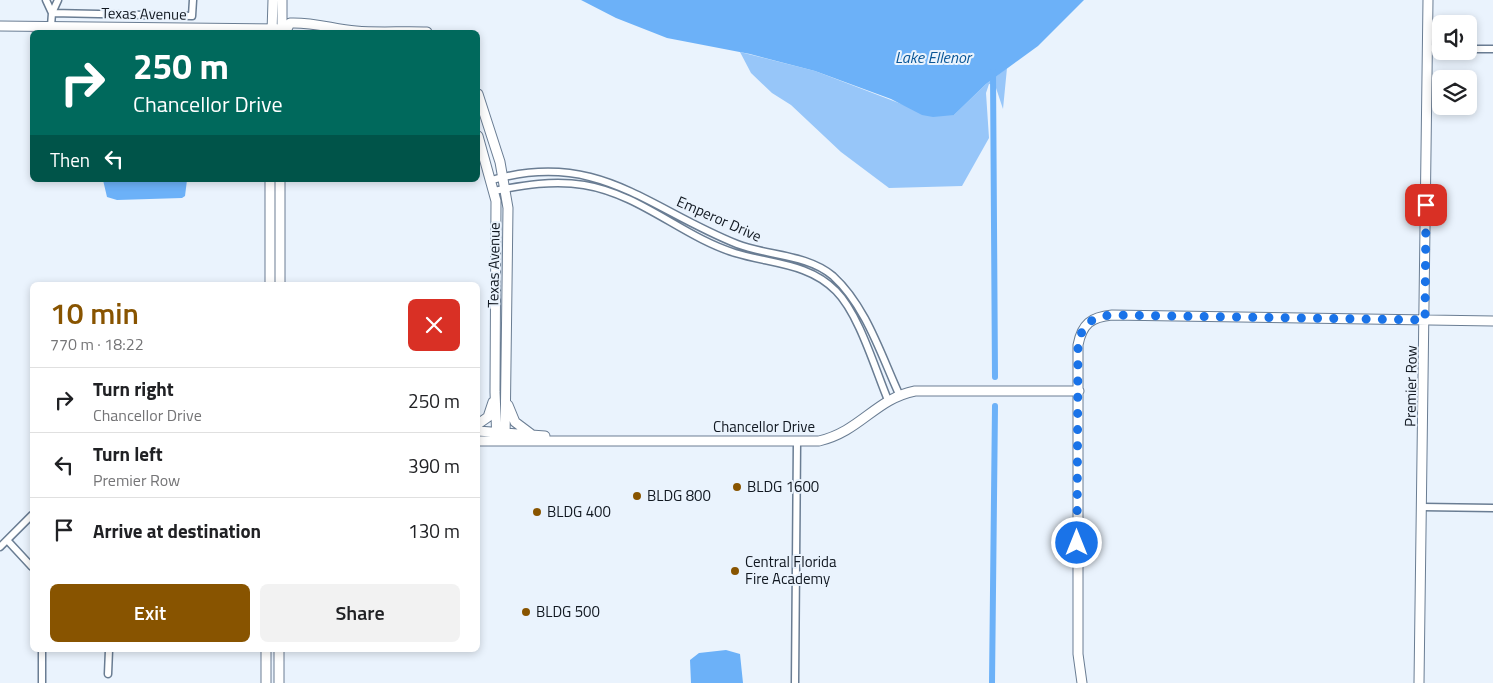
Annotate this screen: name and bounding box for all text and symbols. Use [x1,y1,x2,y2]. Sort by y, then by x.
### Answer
street label: Texas Avenue [101,1,187,26]
map controls [1432,15,1477,115]
button: sound [1432,15,1477,60]
text: 250 m [133,39,229,93]
water label: Lake Ellenor [895,45,973,69]
icon: right [50,50,115,115]
button: layers [1432,70,1477,115]
text: Chancellor Drive [133,87,283,121]
text: Then [50,145,90,174]
icon: left [100,145,128,173]
pin [1405,184,1447,226]
street label: Emperor Drive [673,190,765,247]
icon: arrive [1412,191,1440,219]
street label: Texas Avenue [481,222,506,308]
text: 10 min [50,290,139,336]
button: close [408,299,460,351]
text: 770 m · 18:22 [50,332,144,356]
street label: Premier Row [1398,345,1423,427]
text: Turn right [93,374,174,403]
icon: right [50,386,78,414]
text: 250 m [408,386,460,415]
text: Chancellor Drive [93,403,202,427]
street label: Chancellor Drive [713,415,815,438]
text: Turn left [93,439,163,468]
icon: left [50,451,78,479]
text: 390 m [408,451,460,480]
text: Premier Row [93,468,180,492]
place label: BLDG 1600 [747,475,819,498]
marker: BLDG 1600 [731,481,743,493]
place label: BLDG 800 [647,484,711,507]
marker: BLDG 800 [631,490,643,502]
place label: BLDG 400 [547,500,611,523]
marker: BLDG 400 [531,506,543,518]
icon: arrive [50,516,78,544]
text: Arrive at destination [93,516,261,545]
text: 130 m [408,516,460,545]
position arrow [1050,516,1102,568]
place label: Central Florida Fire Academy [745,550,837,590]
marker: Central Florida Fire Academy [729,565,741,577]
button: Exit [50,584,250,642]
button: Share [260,584,460,642]
place label: BLDG 500 [536,600,600,623]
marker: BLDG 500 [520,606,532,618]

